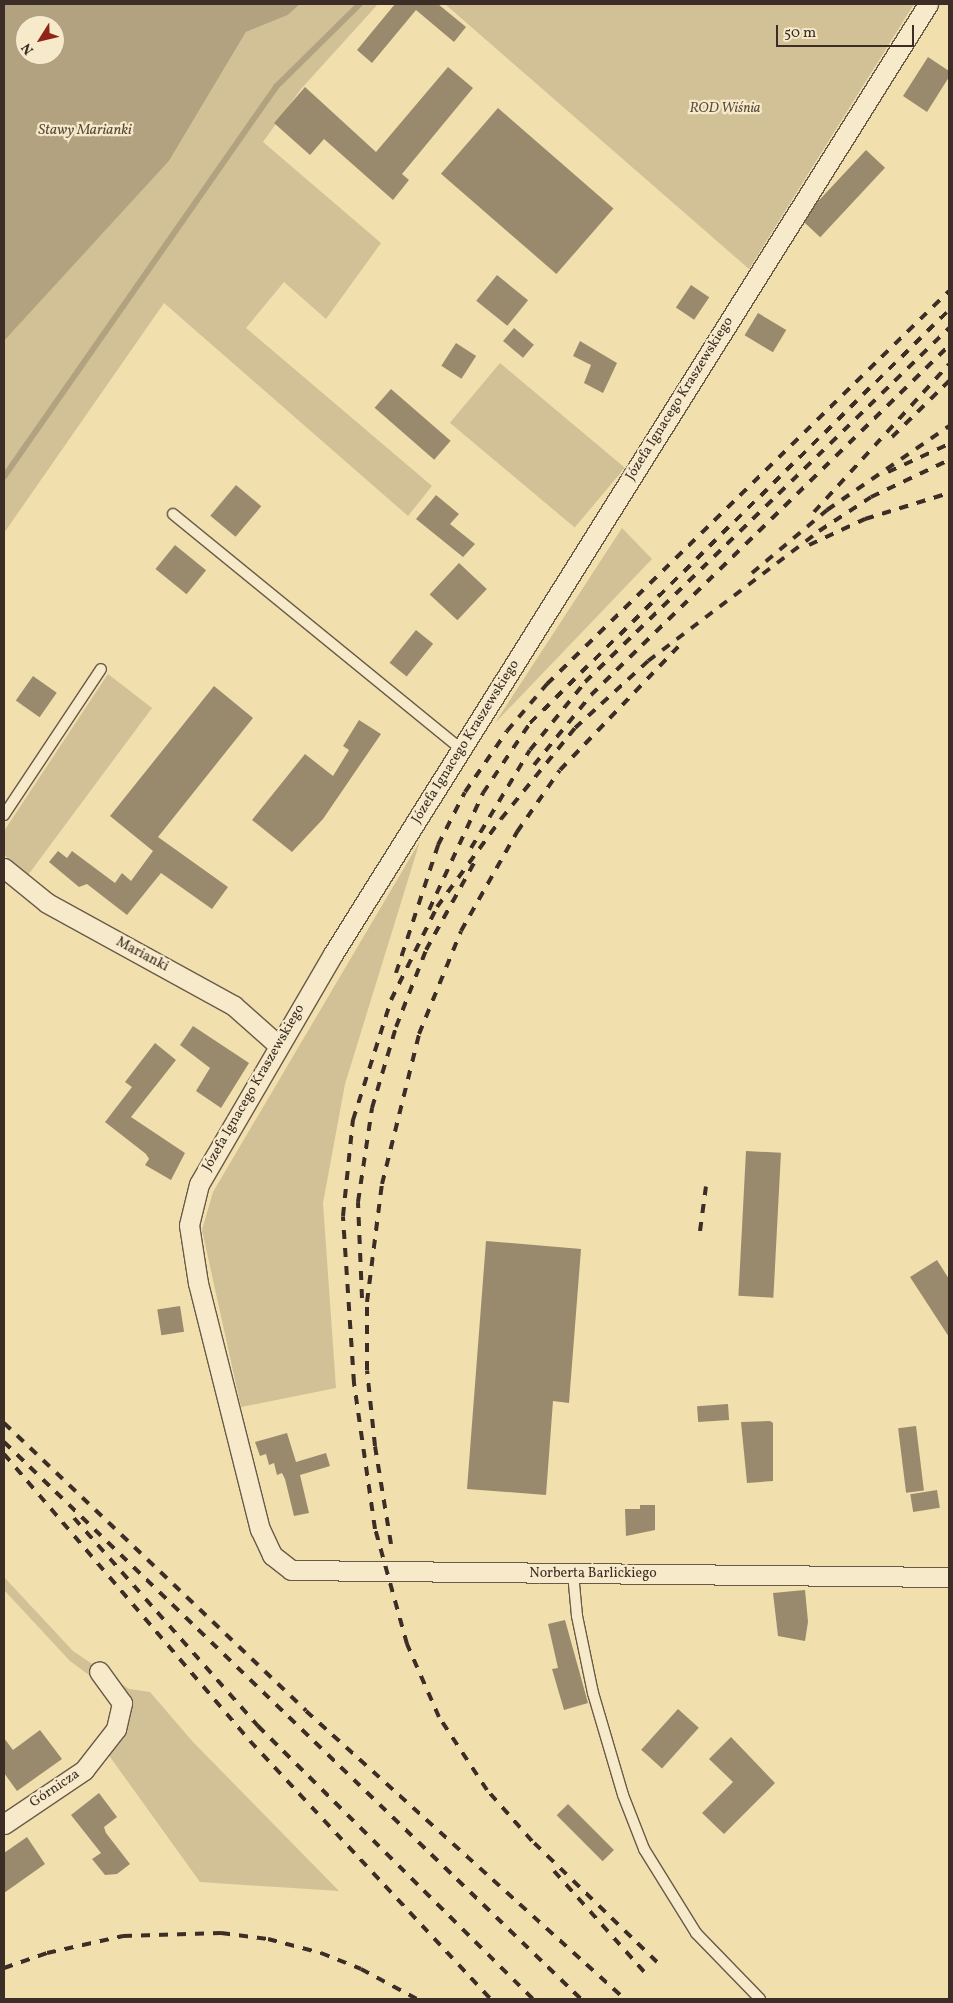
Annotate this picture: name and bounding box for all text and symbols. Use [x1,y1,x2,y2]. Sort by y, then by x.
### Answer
north arrow [15,15,65,65]
scale bar [778,15,916,47]
text: 50 m [784,23,816,44]
text: N [18,39,39,58]
park label: ROD Wiśnia [690,101,760,117]
water label: Stawy Marianki [38,122,132,140]
street label: Józefa Ignacego Kraszewskiego [623,314,737,484]
street label: Józefa Ignacego Kraszewskiego [409,657,523,827]
street label: Marianki [113,934,171,976]
street label: Józefa Ignacego Kraszewskiego [199,1002,309,1174]
street label: Norberta Barlickiego [529,1566,657,1582]
street label: Górnicza [27,1766,83,1812]

